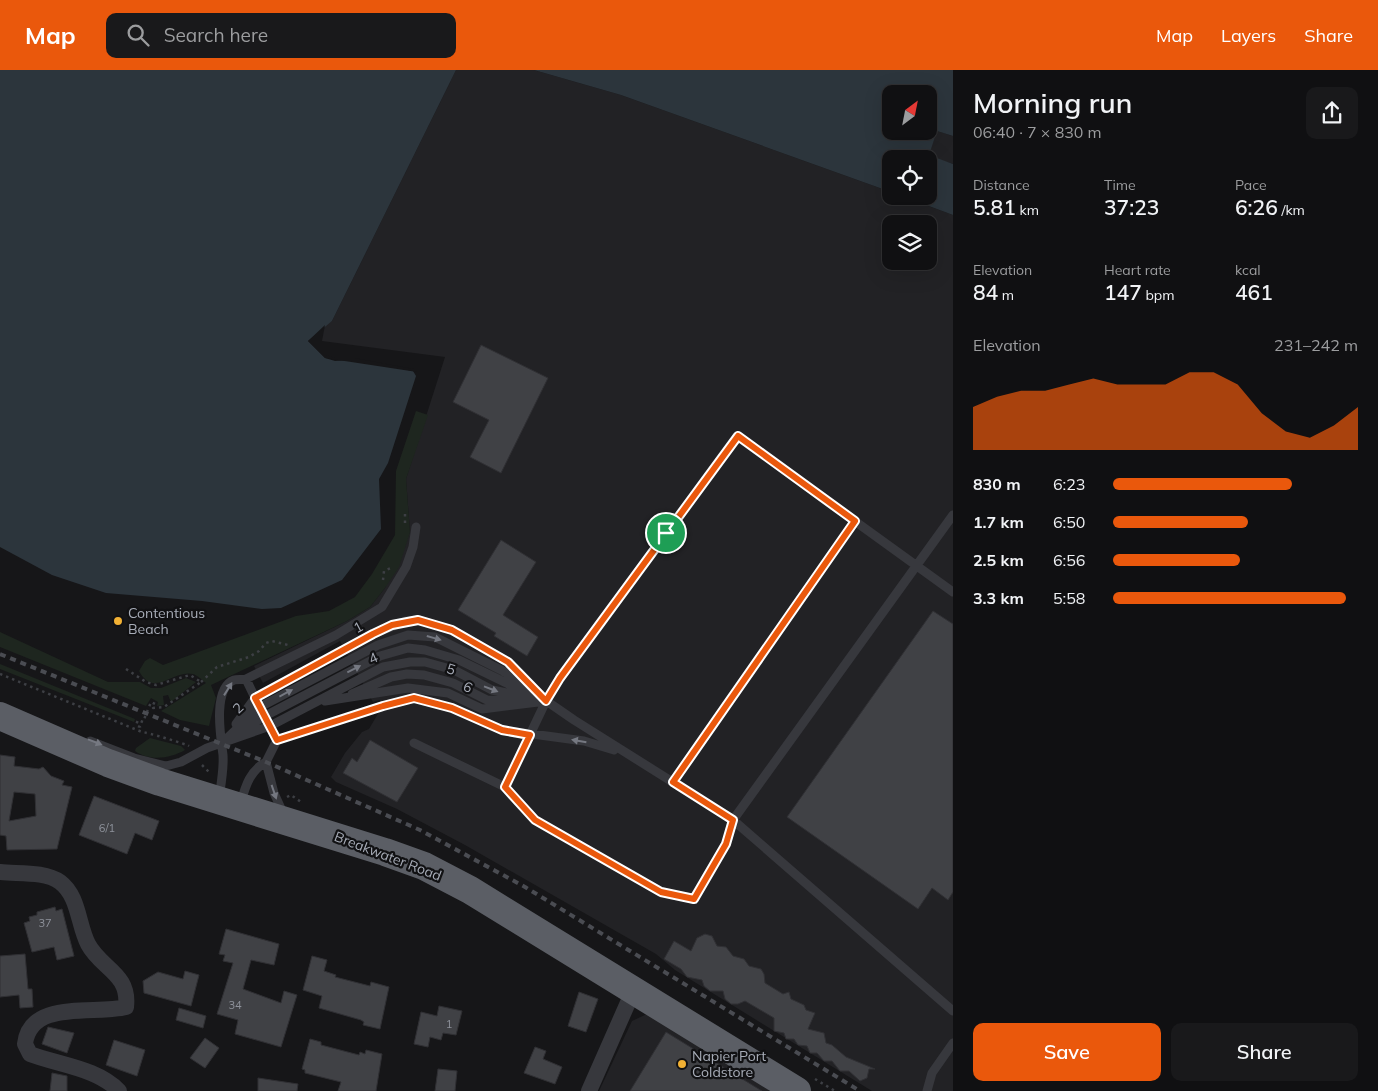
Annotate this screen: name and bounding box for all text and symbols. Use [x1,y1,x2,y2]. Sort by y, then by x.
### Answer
search box [106,13,456,58]
text: Map [25,20,76,50]
icon: search [124,21,152,49]
text: Search here [164,23,268,47]
text: Map [1156,24,1193,47]
text: Layers [1221,24,1276,47]
text: Share [1304,24,1353,47]
north arrow [882,85,938,140]
map controls [882,85,937,270]
text: Morning run [973,85,1132,120]
button: share [1306,87,1358,139]
text: 06:40 · 7 × 830 m [973,122,1102,142]
button: locate [882,150,937,205]
text: Distance [973,176,1030,194]
text: Time [1104,176,1136,194]
text: Pace [1235,176,1267,194]
text: 5.81 [973,194,1016,220]
text: 37:23 [1104,194,1159,220]
text: 6:26 [1235,194,1278,220]
text: km [1016,201,1039,219]
text: /km [1278,201,1305,219]
button: layers [882,215,937,270]
text: Elevation [973,261,1032,279]
text: Heart rate [1104,261,1171,279]
text: kcal [1235,261,1261,279]
text: 84 [973,279,998,305]
text: 147 [1104,279,1142,305]
text: 461 [1235,279,1273,305]
text: m [998,286,1014,304]
text: bpm [1142,286,1175,304]
text: Elevation [973,335,1041,355]
text: 231–242 m [1274,335,1358,355]
text: 830 m [973,474,1021,494]
text: 6:23 [1053,474,1085,494]
pin [645,512,687,554]
text: 1.7 km [973,512,1024,532]
text: 6:50 [1053,512,1085,532]
icon: arrive [652,519,680,547]
text: 2.5 km [973,550,1024,570]
text: 6:56 [1053,550,1085,570]
text: 3.3 km [973,588,1024,608]
text: 5:58 [1053,588,1085,608]
place label: Contentious Beach [128,604,205,638]
marker: Contentious Beach [112,615,124,627]
street label: 1 [350,617,366,637]
one-way arrow [427,634,442,642]
street label: 4 [365,648,381,668]
street label: 5 [444,659,458,679]
one-way arrow [347,665,362,673]
street label: 6 [460,677,476,697]
one-way arrow [223,682,232,695]
one-way arrow [483,685,498,693]
one-way arrow [279,689,293,697]
street label: 2 [229,699,247,717]
one-way arrow [571,736,587,744]
one-way arrow [87,739,102,747]
one-way arrow [271,785,278,800]
house number: 6/1 [99,821,115,835]
street label: Breakwater Road [332,827,444,885]
house number: 37 [38,916,52,930]
house number: 34 [228,998,242,1012]
house number: 1 [446,1017,452,1031]
button: Save [973,1023,1161,1081]
button: Share [1171,1023,1358,1081]
place label: Napier Port Coldstore [692,1047,766,1081]
marker: Napier Port Coldstore [676,1058,688,1070]

